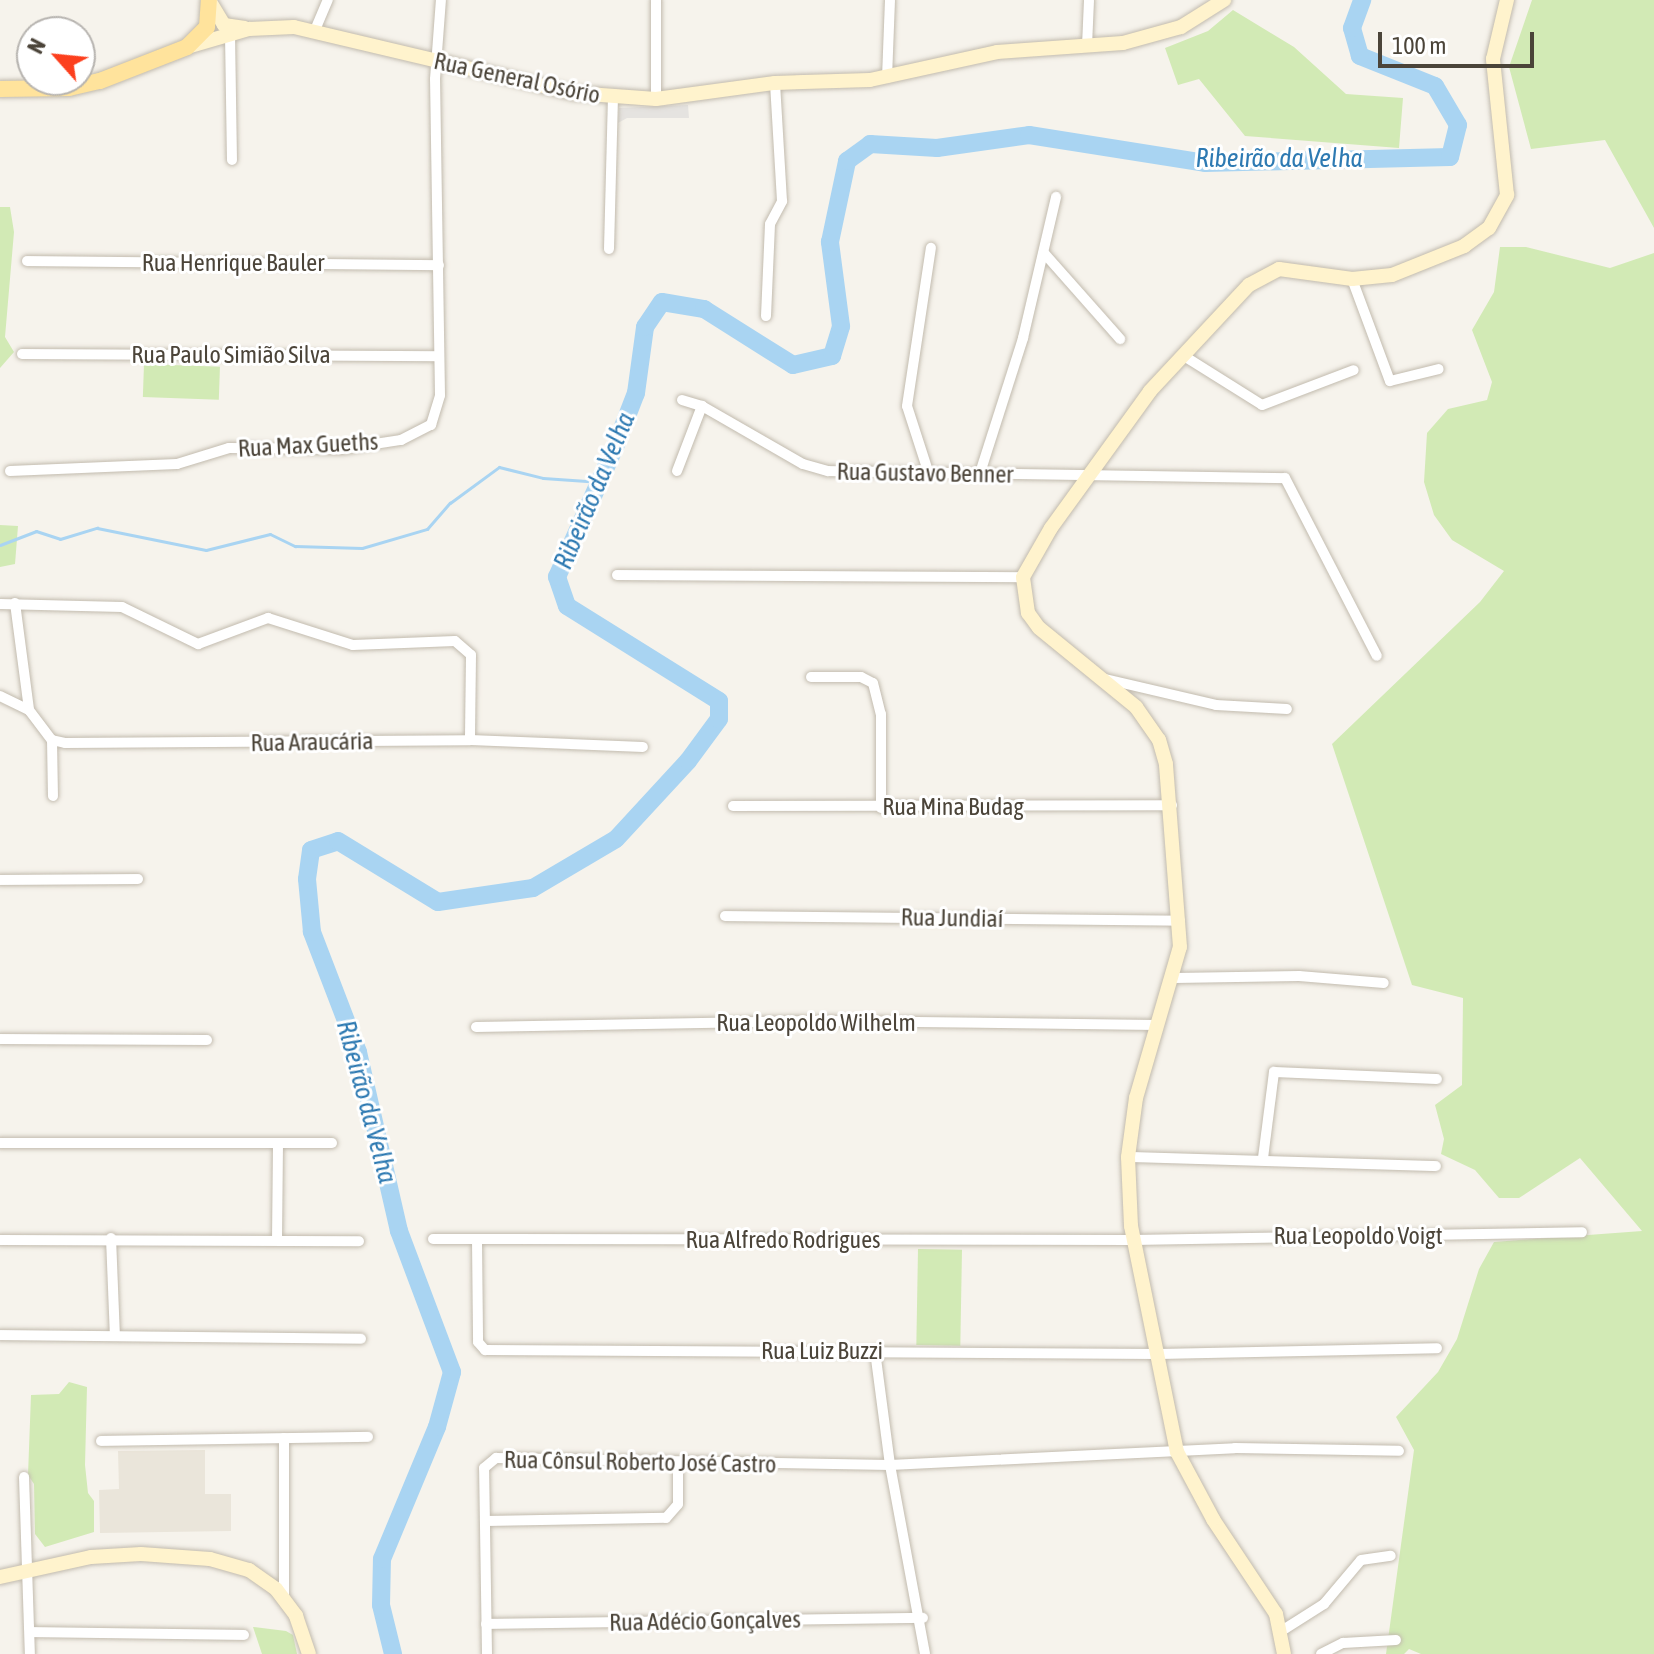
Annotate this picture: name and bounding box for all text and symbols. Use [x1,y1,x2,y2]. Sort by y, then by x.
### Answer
north arrow [16,16,96,96]
scale bar [1382,16,1538,66]
text: 100 m [1392,32,1446,59]
text: N [22,34,51,58]
street label: Rua General Osório [431,46,603,110]
water label: Ribeirão da Velha [1195,143,1363,175]
street label: Rua Henrique Bauler [142,249,324,277]
street label: Rua Paulo Simião Silva [131,341,331,369]
water label: Ribeirão da Velha [548,408,642,574]
street label: Rua Max Gueths [237,427,379,463]
street label: Rua Gustavo Benner [836,457,1014,489]
street label: Rua Araucária [250,727,374,757]
street label: Rua Mina Budag [882,793,1024,821]
street label: Rua Jundiaí [900,903,1004,933]
street label: Rua Leopoldo Wilhelm [716,1009,916,1037]
water label: Ribeirão da Velha [329,1017,403,1187]
street label: Rua Leopoldo Voigt [1273,1222,1443,1250]
street label: Rua Alfredo Rodrigues [685,1226,881,1254]
street label: Rua Luiz Buzzi [761,1337,883,1365]
street label: Rua Cônsul Roberto José Castro [504,1445,776,1479]
street label: Rua Adécio Gonçalves [609,1605,801,1637]

